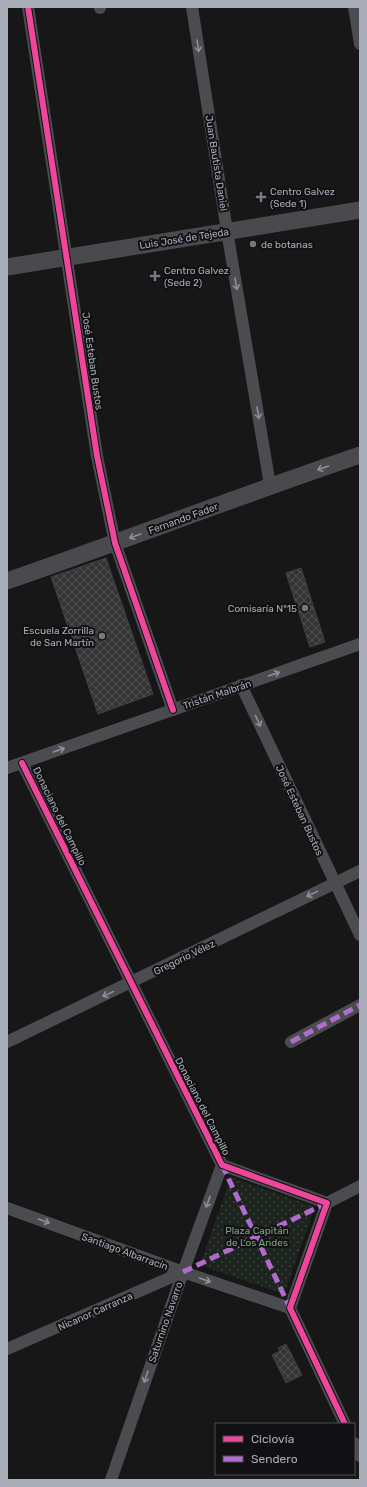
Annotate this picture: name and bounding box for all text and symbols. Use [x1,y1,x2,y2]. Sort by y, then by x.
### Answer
one-way arrow [194,39,202,52]
street label: Juan Bautista Daniel [203,114,230,212]
place label: Centro Galvez (Sede 1) [270,186,335,210]
marker: Centro Galvez (Sede 1) [255,191,267,203]
street label: Luis José de Tejeda [139,226,230,252]
marker: de botanas [248,239,258,249]
place label: de botanas [261,239,313,251]
place label: Centro Galvez (Sede 2) [164,265,229,289]
marker: Centro Galvez (Sede 2) [149,270,161,282]
one-way arrow [233,278,241,291]
street label: José Esteban Bustos [79,312,105,411]
one-way arrow [254,406,262,419]
one-way arrow [317,464,329,472]
street label: Fernando Fader [147,501,220,537]
one-way arrow [129,532,141,540]
place label: Comisaría Nº15 [228,603,297,615]
marker: Comisaría Nº15 [300,603,310,613]
place label: Escuela Zorrilla de San Martín [23,625,94,649]
marker: Escuela Zorrilla de San Martín [97,631,107,641]
one-way arrow [267,670,280,677]
street label: Tristán Malbrán [182,678,253,712]
one-way arrow [255,714,262,726]
one-way arrow [53,745,65,753]
street label: José Esteban Bustos [273,763,325,858]
street label: Donaciano del Campillo [30,765,88,868]
one-way arrow [307,891,319,898]
street label: Gregorio Vélez [152,938,217,978]
one-way arrow [102,991,114,998]
street label: Donaciano del Campillo [172,1055,232,1158]
one-way arrow [204,1196,212,1208]
one-way arrow [37,1218,49,1226]
park label: Plaza Capitán de Los Andes [225,1225,289,1249]
street label: Santiago Albarracín [80,1231,170,1273]
one-way arrow [199,1277,212,1284]
street label: Saturnino Navarro [146,1280,185,1364]
street label: Nicanor Carranza [56,1290,134,1334]
one-way arrow [142,1371,150,1383]
legend [215,1423,355,1475]
text: Ciclovía [251,1432,294,1446]
text: Sendero [251,1452,298,1466]

